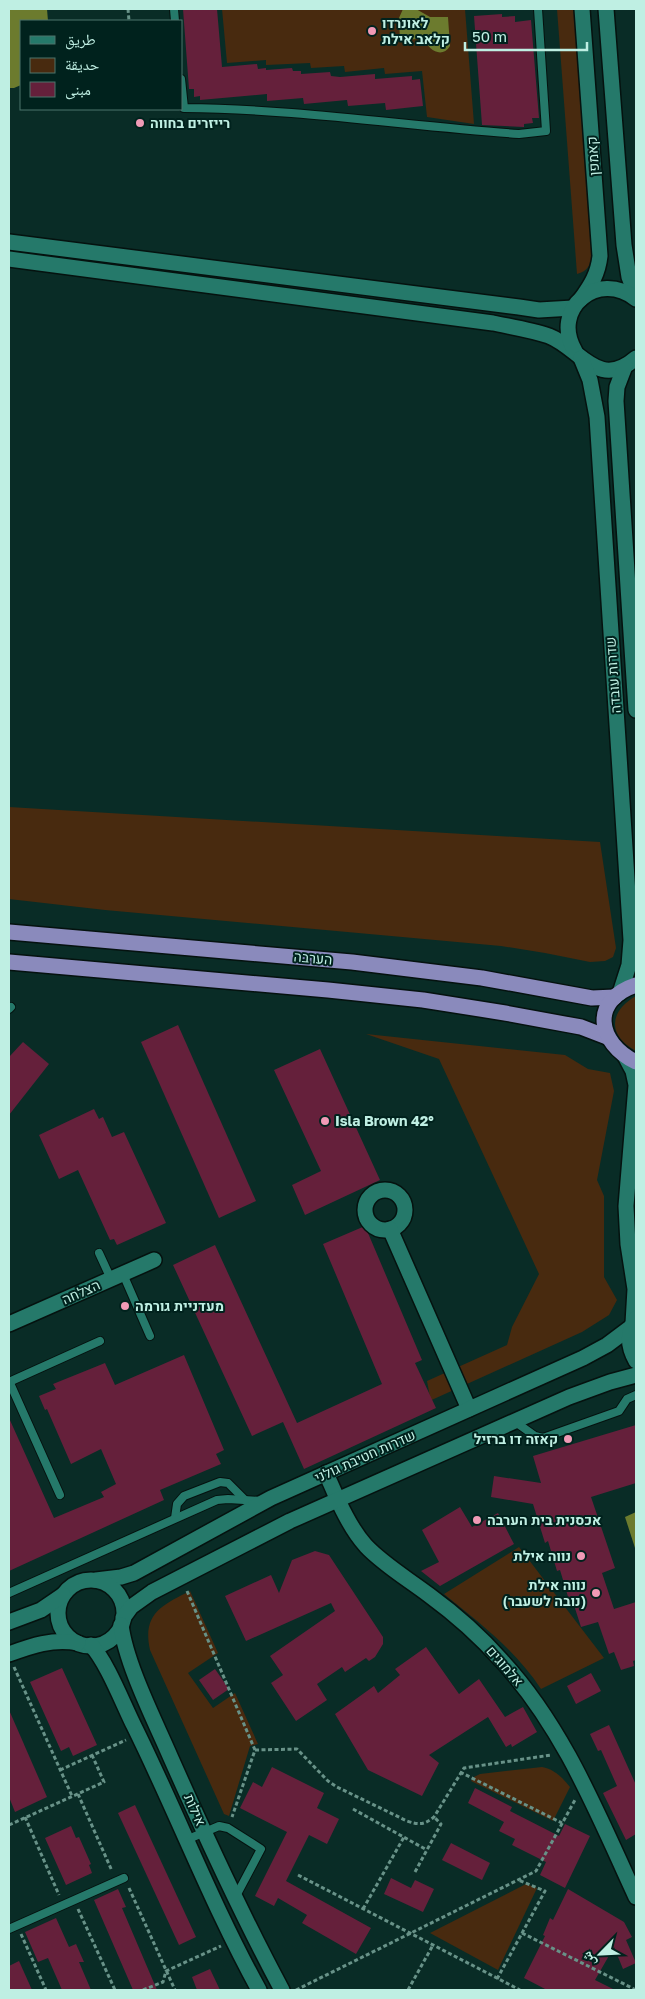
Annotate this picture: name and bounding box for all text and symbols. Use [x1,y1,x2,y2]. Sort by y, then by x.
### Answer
place label: לאונרדו קלאב אילת [382,14,450,47]
legend [20,20,182,110]
scale bar [465,20,588,52]
marker: לאונרדו קלאב אילת [366,25,378,37]
text: 50 m [472,27,507,45]
text: طريق [65,30,96,50]
text: حديقة [65,55,100,73]
text: مبنى [65,80,91,100]
place label: רייזרים בחווה [150,114,230,131]
marker: רייזרים בחווה [134,117,146,129]
street label: קאמפן [583,136,602,176]
street label: שדרות עובדה [601,636,624,714]
street label: הערבה [293,947,333,968]
place label: Isla Brown 42° [335,1112,434,1129]
marker: Isla Brown 42° [319,1115,331,1127]
street label: הצלחה [59,1276,102,1307]
place label: מעדניית גורמה [135,1297,224,1314]
marker: מעדניית גורמה [119,1300,131,1312]
street label: שדרות חטיבת גולני [312,1426,418,1485]
place label: קאזה דו ברזיל [474,1430,558,1447]
marker: קאזה דו ברזיל [562,1433,574,1445]
place label: אכסנית בית הערבה [487,1511,601,1528]
marker: אכסנית בית הערבה [471,1514,483,1526]
place label: נווה אילת [514,1547,571,1564]
marker: נווה אילת [575,1550,587,1562]
place label: נווה אילת (נובה לשעבר) [503,1576,586,1609]
marker: נווה אילת (נובה לשעבר) [590,1587,602,1599]
street label: אלמוגים [483,1642,527,1689]
street label: אילות [181,1791,210,1828]
north arrow [575,1929,625,1979]
text: ش [577,1949,599,1970]

